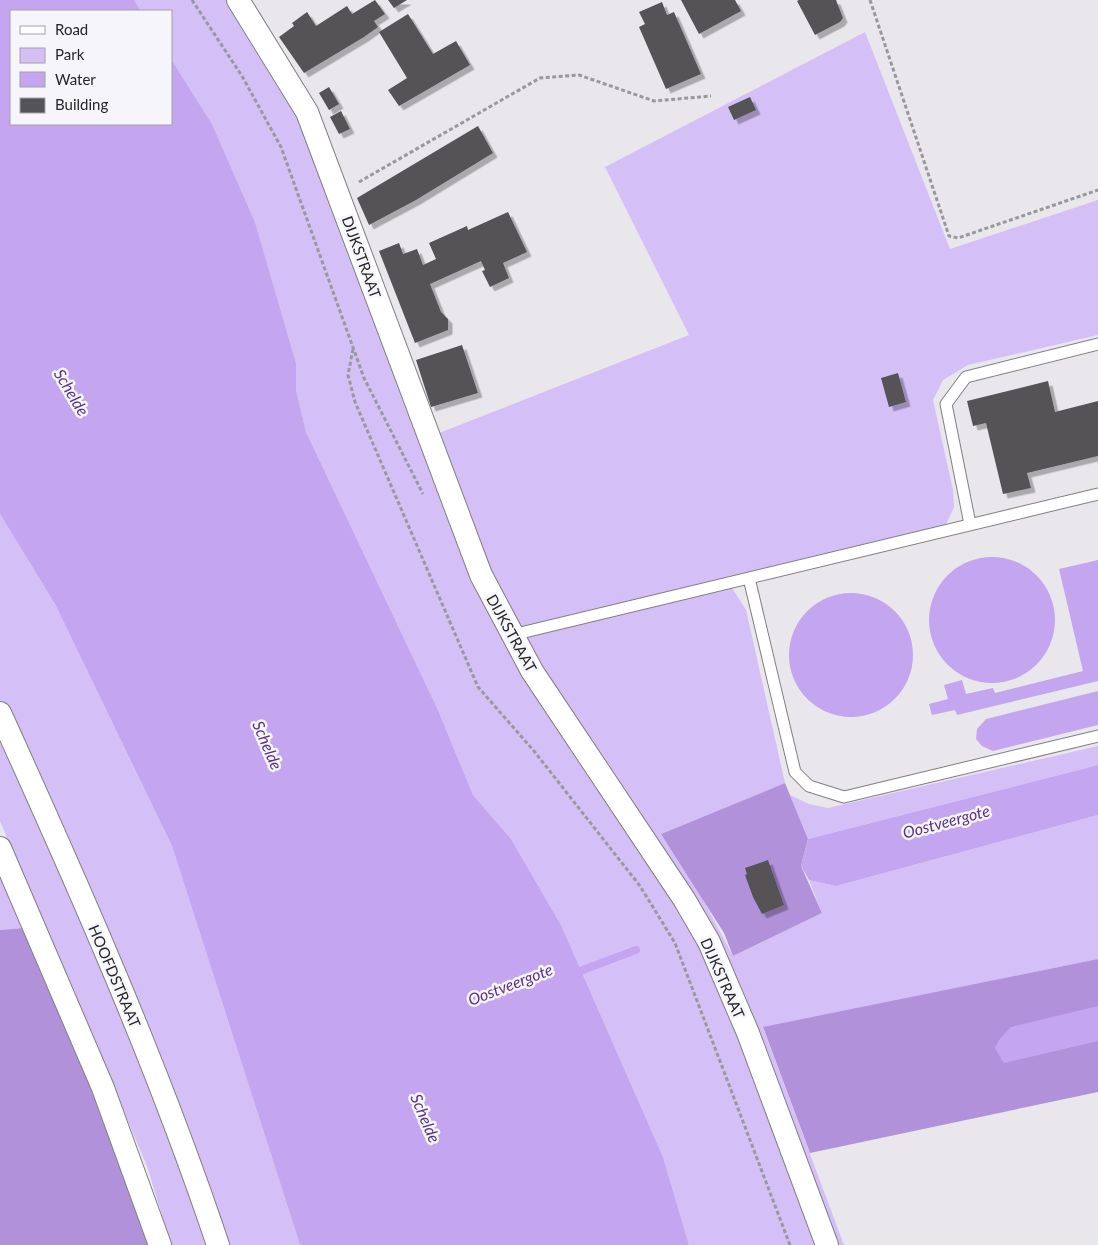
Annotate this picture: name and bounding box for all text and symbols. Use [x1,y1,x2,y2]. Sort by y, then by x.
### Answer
legend [10,10,172,125]
text: Road [55,20,88,38]
text: Park [55,45,85,63]
text: Water [55,70,96,88]
text: Building [55,95,108,113]
street label: DIJKSTRAAT [339,213,385,301]
water label: Schelde [51,365,94,419]
street label: DIJKSTRAAT [483,591,541,675]
water label: Schelde [249,718,287,773]
water label: Oostveergote [900,800,992,842]
street label: HOOFDSTRAAT [85,922,145,1030]
street label: DIJKSTRAAT [697,935,749,1021]
water label: Oostveergote [465,959,555,1009]
water label: Schelde [407,1091,445,1146]

